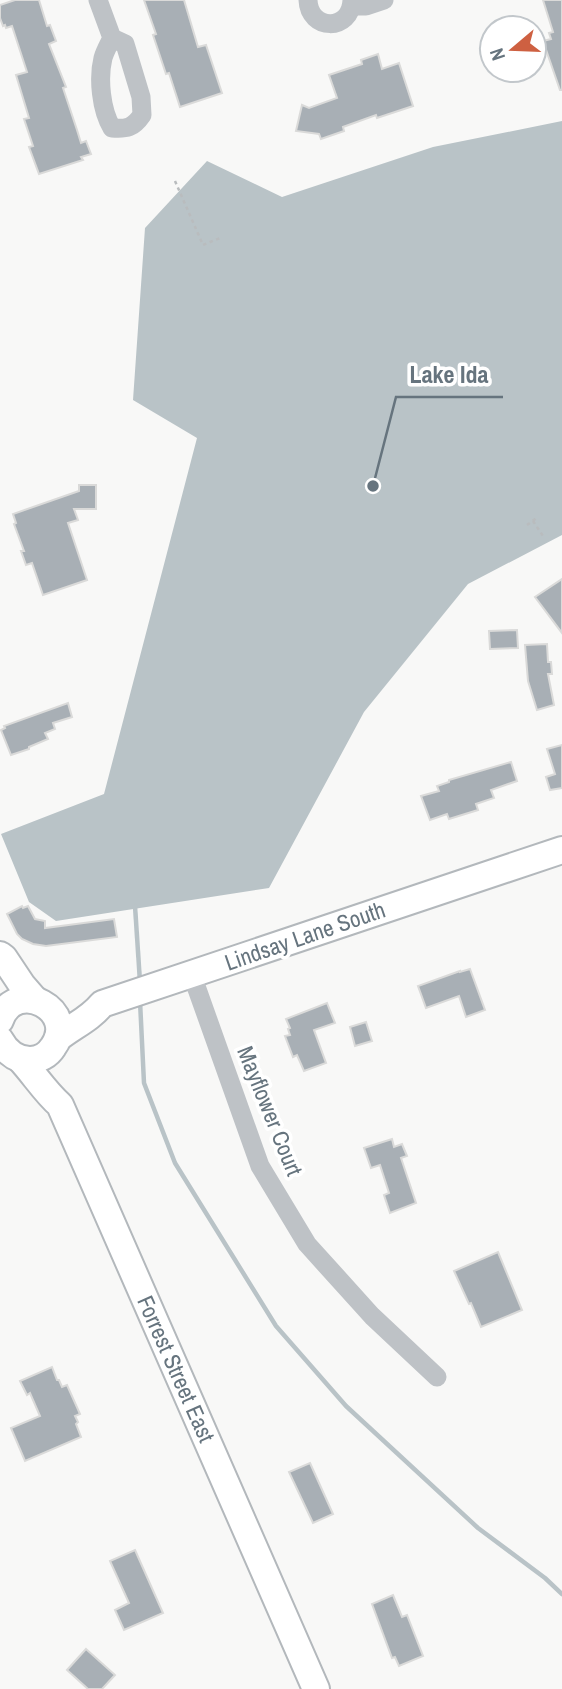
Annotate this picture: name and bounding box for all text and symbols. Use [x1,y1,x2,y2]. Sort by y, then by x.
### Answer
north arrow [478,14,548,84]
text: N [483,45,511,64]
callout: Lake Ida [396,352,503,397]
text: Lake Ida [410,358,488,390]
street label: Lindsay Lane South [220,894,389,977]
street label: Mayflower Court [230,1041,311,1180]
street label: Forrest Street East [130,1291,223,1447]

